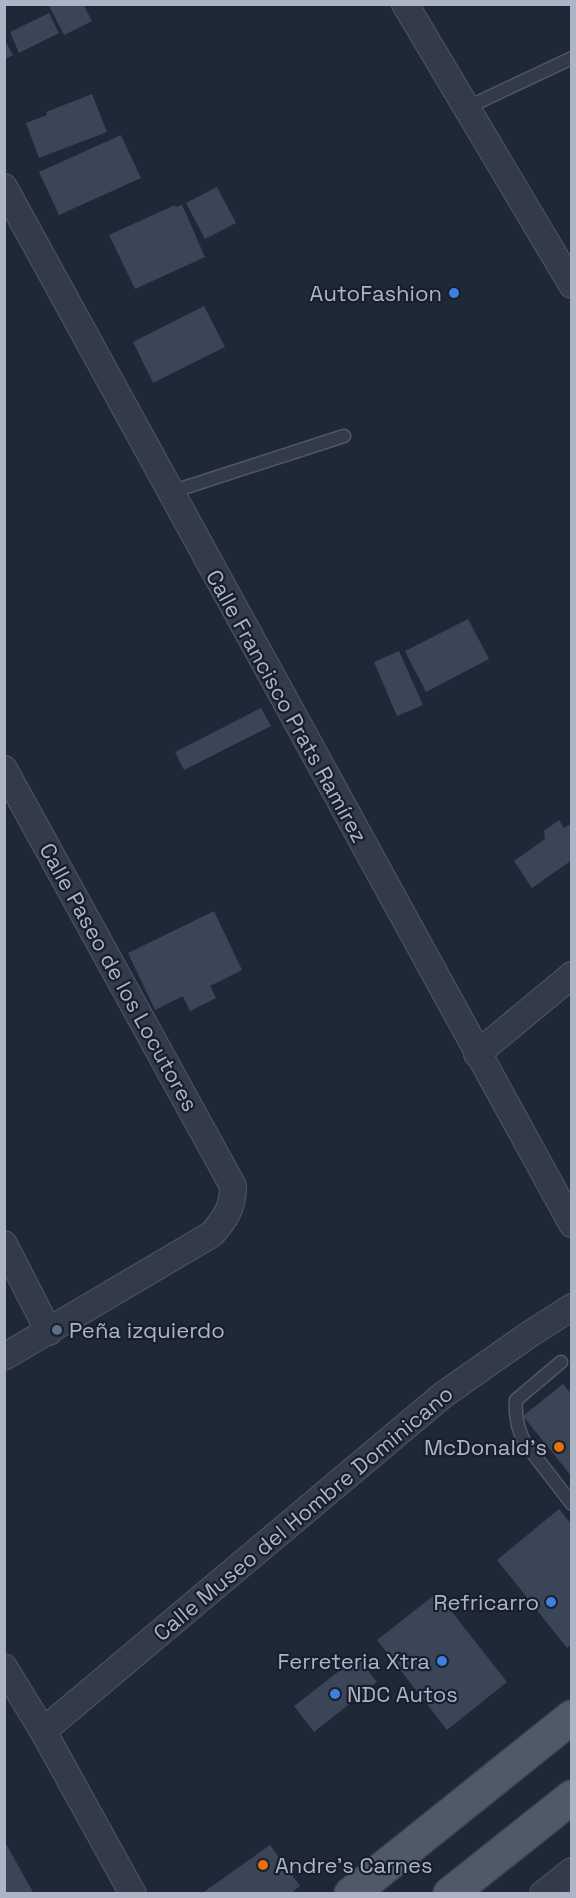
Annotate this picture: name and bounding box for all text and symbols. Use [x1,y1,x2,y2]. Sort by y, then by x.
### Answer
place label: AutoFashion [310,279,442,307]
marker: AutoFashion [447,286,461,300]
street label: Calle Francisco Prats Ramírez [200,565,374,847]
street label: Calle Paseo de los Locutores [33,838,205,1116]
place label: Peña izquierdo [69,1316,225,1344]
marker: Peña izquierdo [50,1323,64,1337]
street label: Calle Museo del Hombre Dominicano [147,1379,459,1647]
place label: McDonald's [424,1433,547,1461]
marker: McDonald's [552,1440,566,1454]
place label: Refricarro [434,1588,539,1616]
marker: Refricarro [544,1595,558,1609]
place label: Ferreteria Xtra [277,1647,430,1675]
marker: Ferreteria Xtra [435,1654,449,1668]
place label: NDC Autos [347,1680,458,1708]
marker: NDC Autos [328,1687,342,1701]
place label: Andre's Carnes [275,1851,433,1879]
marker: Andre's Carnes [256,1858,270,1872]

